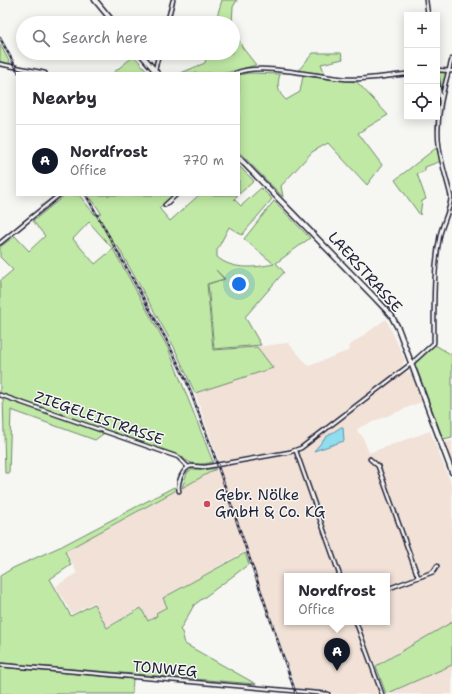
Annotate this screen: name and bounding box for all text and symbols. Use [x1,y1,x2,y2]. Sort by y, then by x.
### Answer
map controls [404,12,440,120]
button: + [404,12,440,48]
search box [16,16,240,60]
icon: search [30,27,52,49]
text: Search here [62,28,148,48]
button: − [404,48,440,84]
button: locate [404,84,440,120]
text: Nearby [32,87,97,109]
text: Nordfrost [70,142,148,162]
text: A [40,152,50,169]
text: 770 m [182,152,224,169]
text: Office [70,162,107,179]
street label: LAERSTRASSE [323,227,407,317]
your location [229,274,249,294]
street label: ZIEGELEISTRASSE [32,386,166,450]
place label: Gebr. Nölke GmbH & Co. KG [215,485,325,522]
marker: Gebr. Nölke GmbH & Co. KG [202,499,212,509]
popup [284,573,390,625]
text: Nordfrost [298,581,376,601]
text: Office [298,601,335,618]
pin: A [324,638,350,671]
street label: TONWEG [132,656,198,682]

